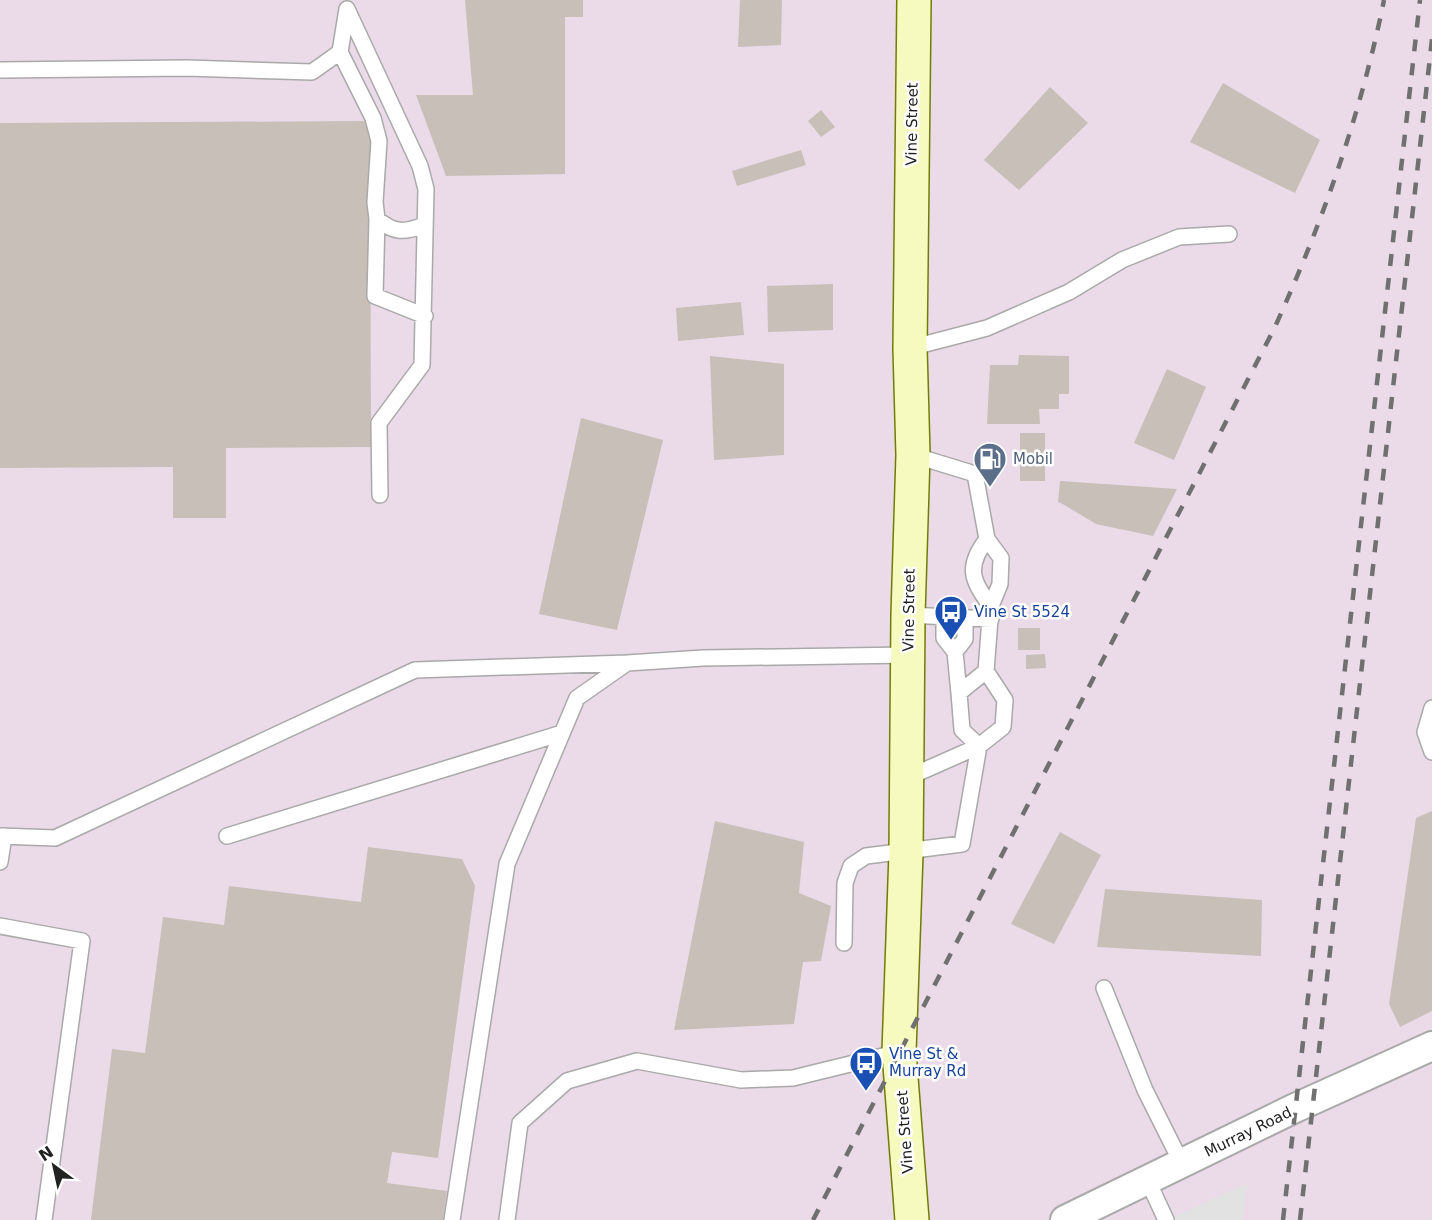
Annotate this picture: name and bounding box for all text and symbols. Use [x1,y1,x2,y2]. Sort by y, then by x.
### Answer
street label: Vine Street [902,82,922,166]
fuel station icon: Mobil [972,441,1008,488]
place label: Mobil [1013,450,1053,468]
street label: Vine Street [899,568,919,652]
bus stop icon: Vine St 5524 [933,594,969,641]
place label: Vine St 5524 [974,603,1070,621]
bus stop icon: Vine St & Murray Rd [848,1045,884,1092]
place label: Vine St & Murray Rd [889,1045,966,1080]
street label: Vine Street [893,1090,917,1174]
street label: Murray Road [1201,1103,1295,1161]
north arrow [24,1136,84,1196]
text: N [35,1142,57,1165]

